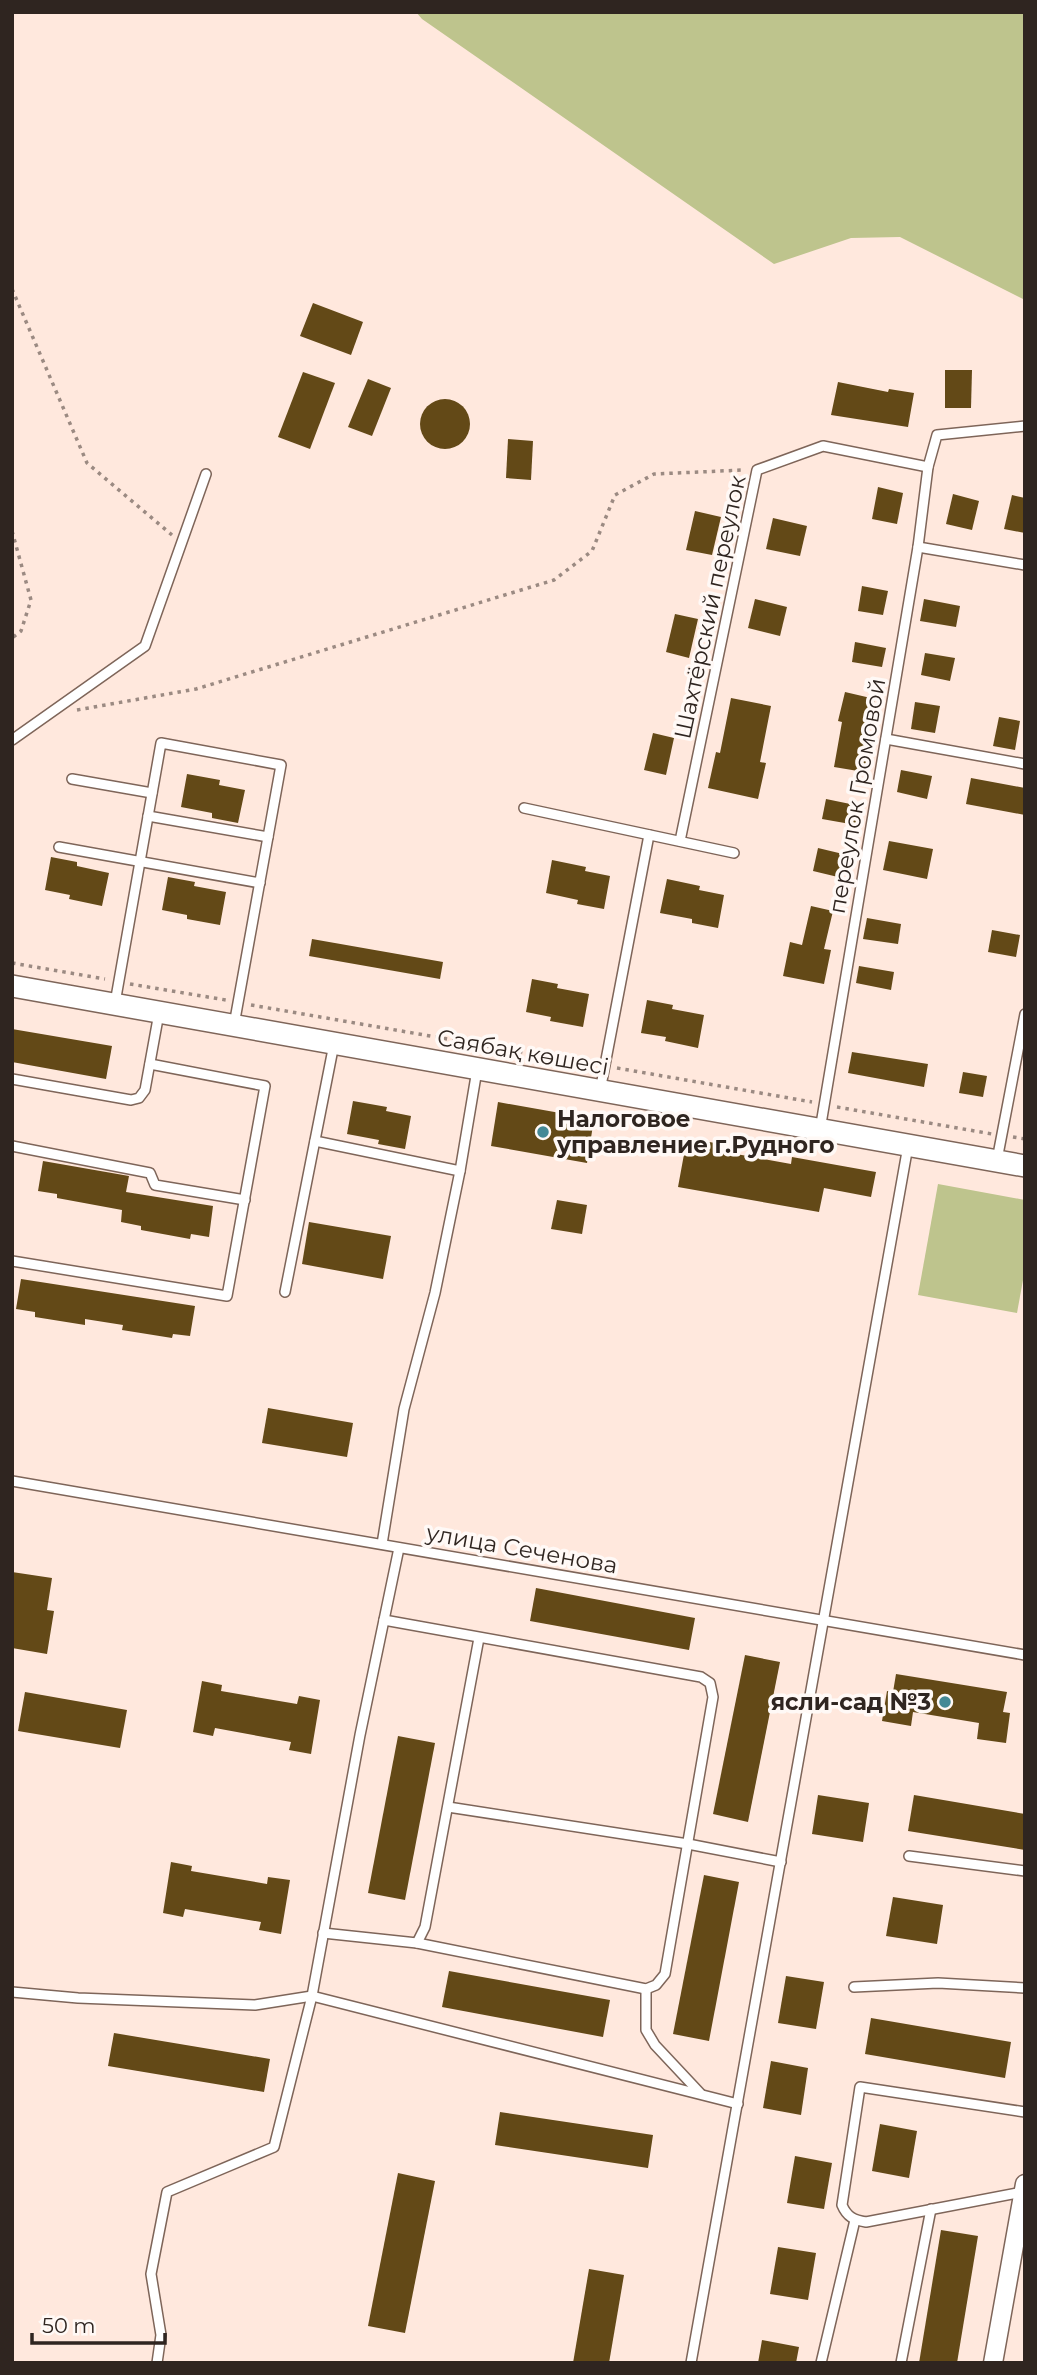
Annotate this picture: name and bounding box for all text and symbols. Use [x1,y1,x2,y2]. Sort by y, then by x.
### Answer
street label: Шахтёрский переулок [668,472,752,741]
street label: переулок Громовой [823,676,891,916]
street label: Саябақ көшесі [435,1023,611,1081]
place label: Налоговое управление г.Рудного [556,1105,834,1159]
marker: Налоговое управление г.Рудного [535,1124,551,1140]
street label: улица Сеченова [423,1518,620,1580]
place label: ясли-сад №3 [771,1688,931,1716]
marker: ясли-сад №3 [937,1694,953,1710]
scale bar [32,2302,164,2346]
text: 50 m [42,2313,96,2338]

